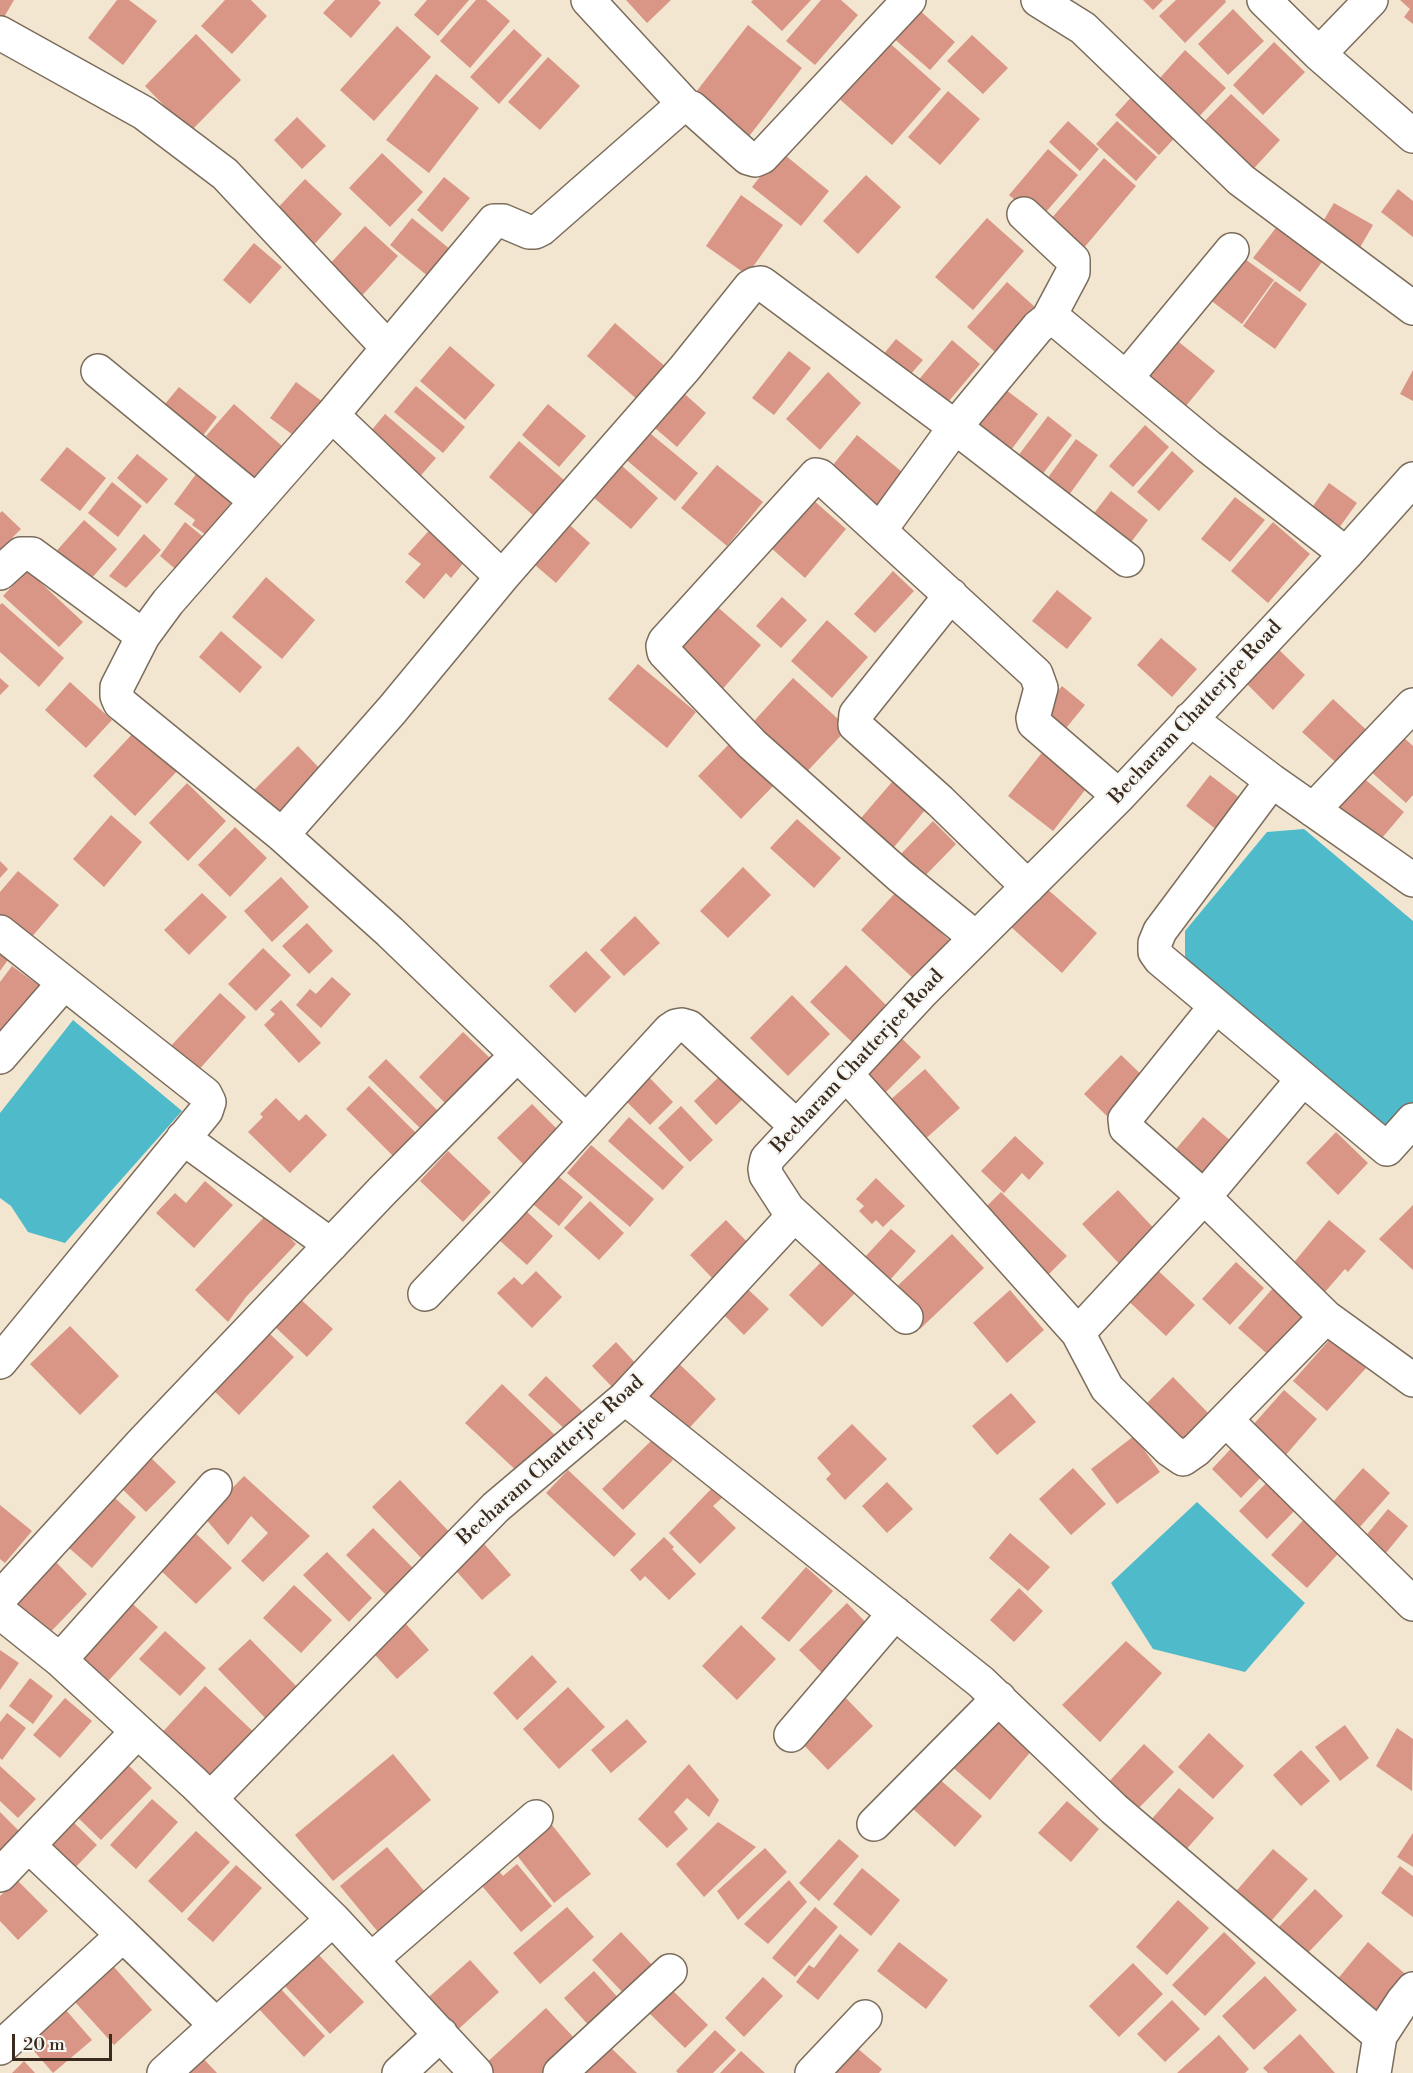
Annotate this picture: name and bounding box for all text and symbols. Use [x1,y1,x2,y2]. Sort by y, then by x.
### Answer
street label: Becharam Chatterjee Road [1104,616,1288,810]
street label: Becharam Chatterjee Road [766,965,950,1159]
street label: Becharam Chatterjee Road [453,1371,649,1551]
scale bar [15,2022,116,2060]
text: 20 m [23,2033,65,2056]

